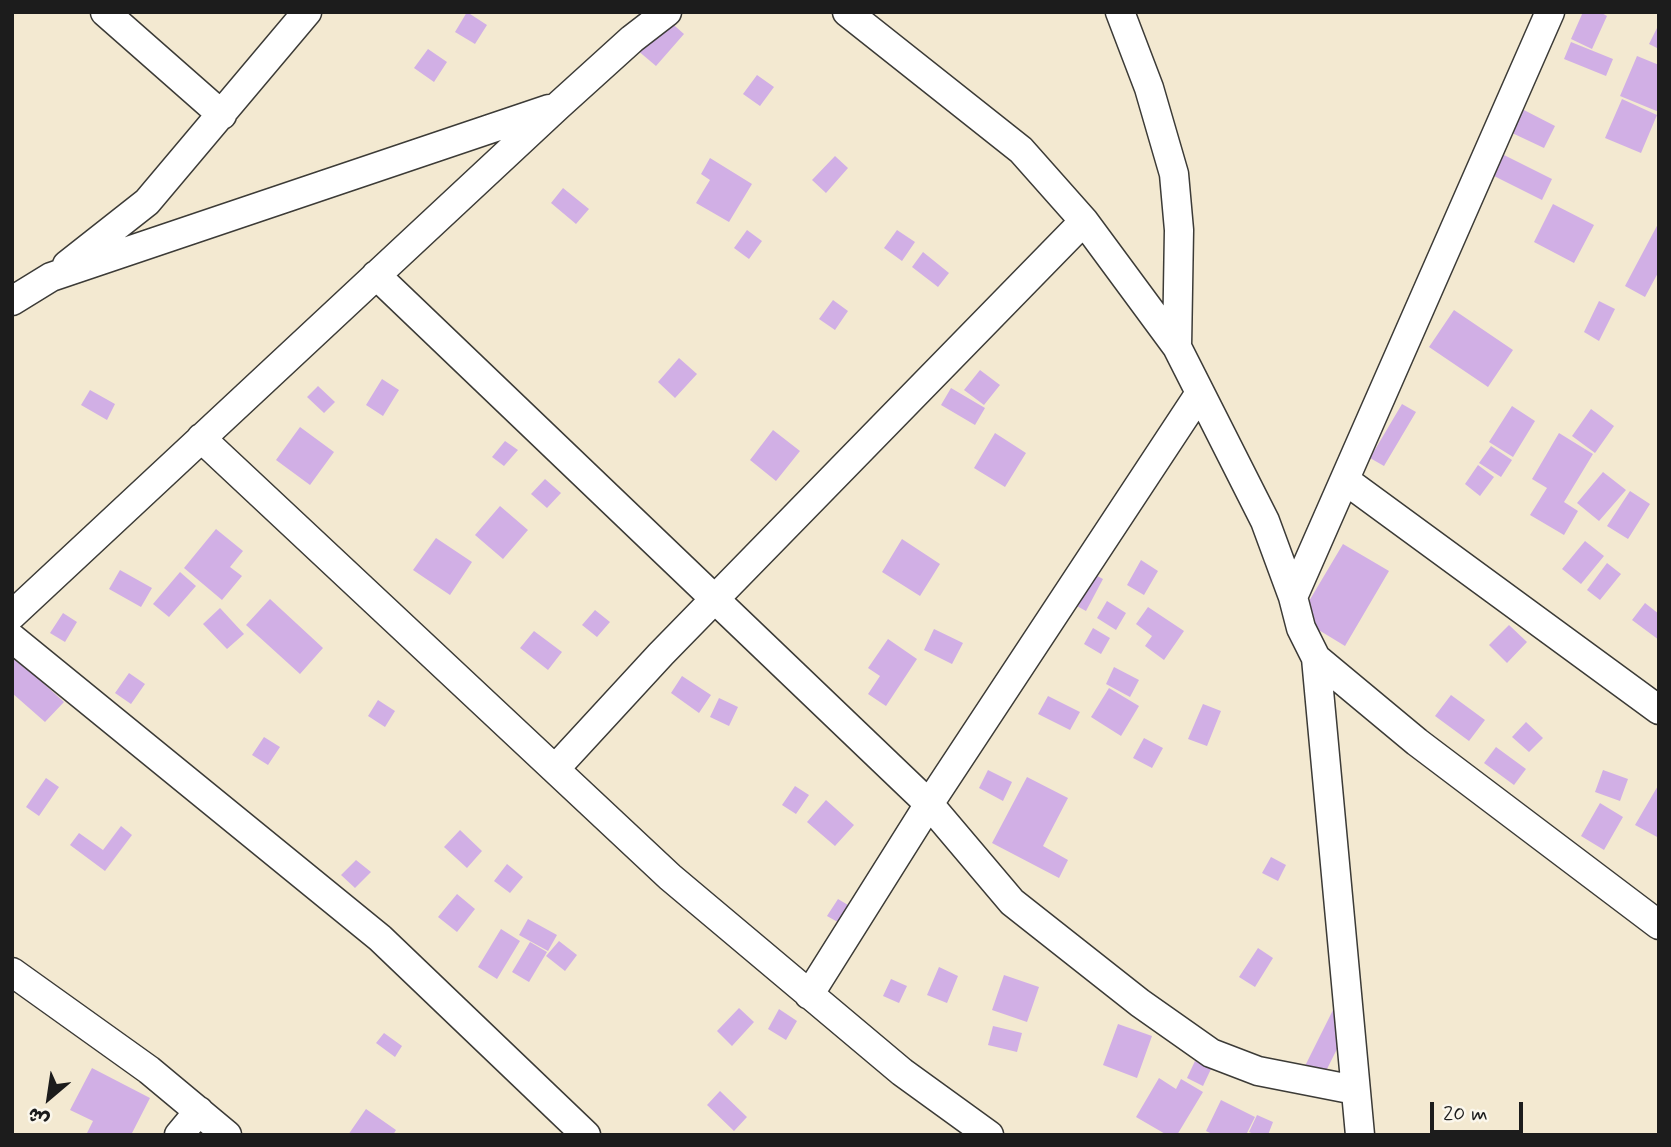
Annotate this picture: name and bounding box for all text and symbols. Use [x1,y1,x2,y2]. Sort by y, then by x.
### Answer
north arrow [14,1063,84,1133]
scale bar [1433,1088,1526,1132]
text: 20 m [1443,1100,1488,1128]
text: ش [23,1101,54,1133]

